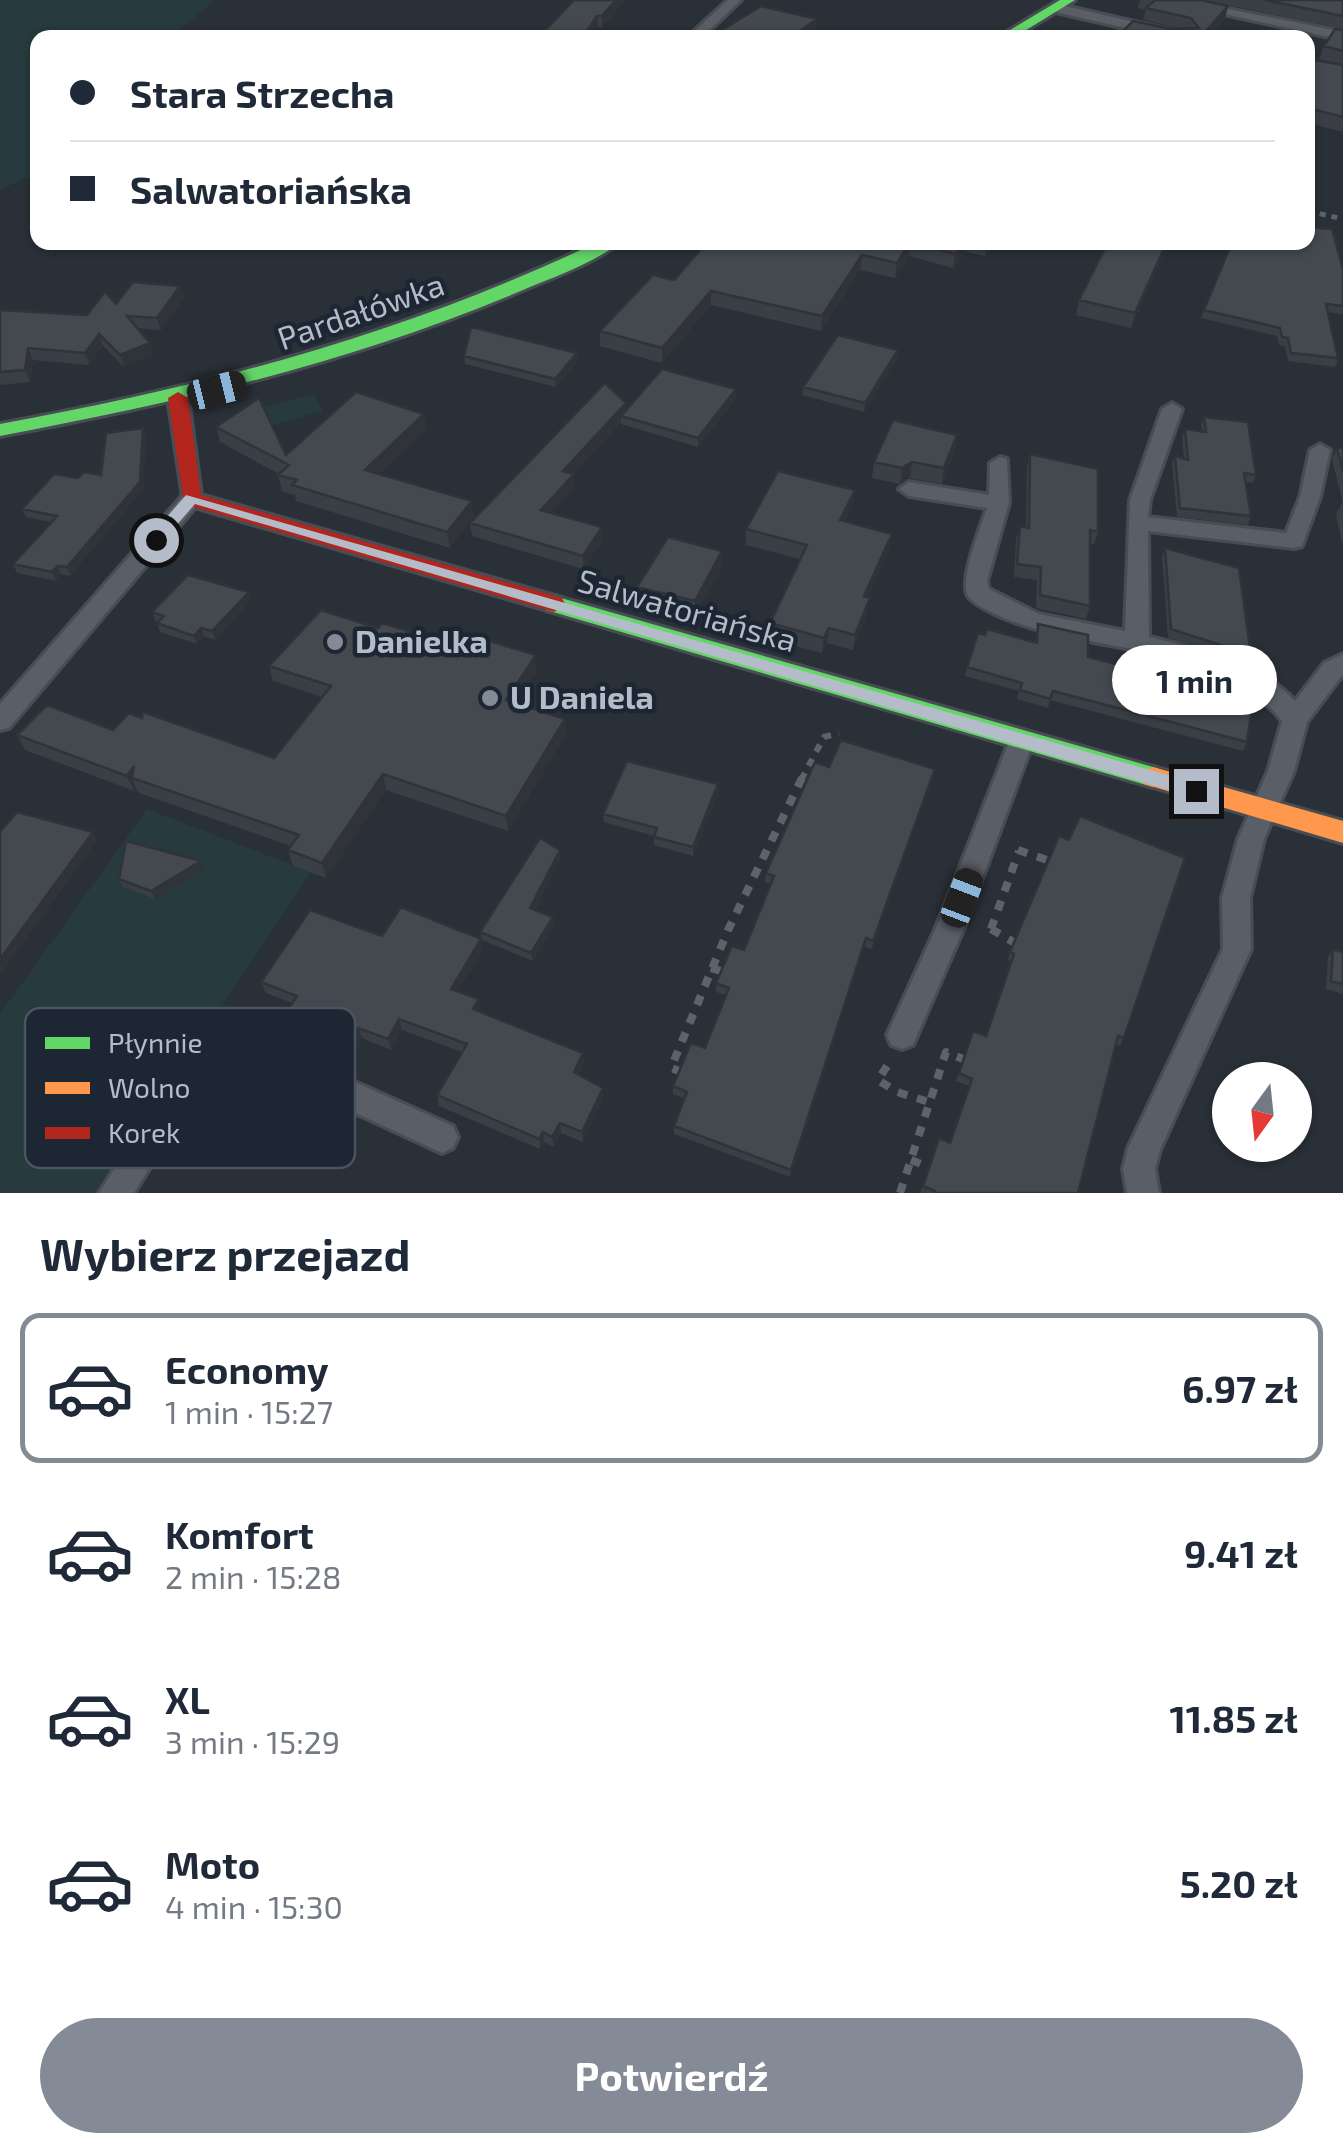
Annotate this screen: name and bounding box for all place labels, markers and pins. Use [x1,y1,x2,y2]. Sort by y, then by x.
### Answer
place label: Danielka [355,621,488,659]
marker: Danielka [324,631,346,653]
place label: U Daniela [510,677,654,715]
marker: U Daniela [479,687,501,709]

